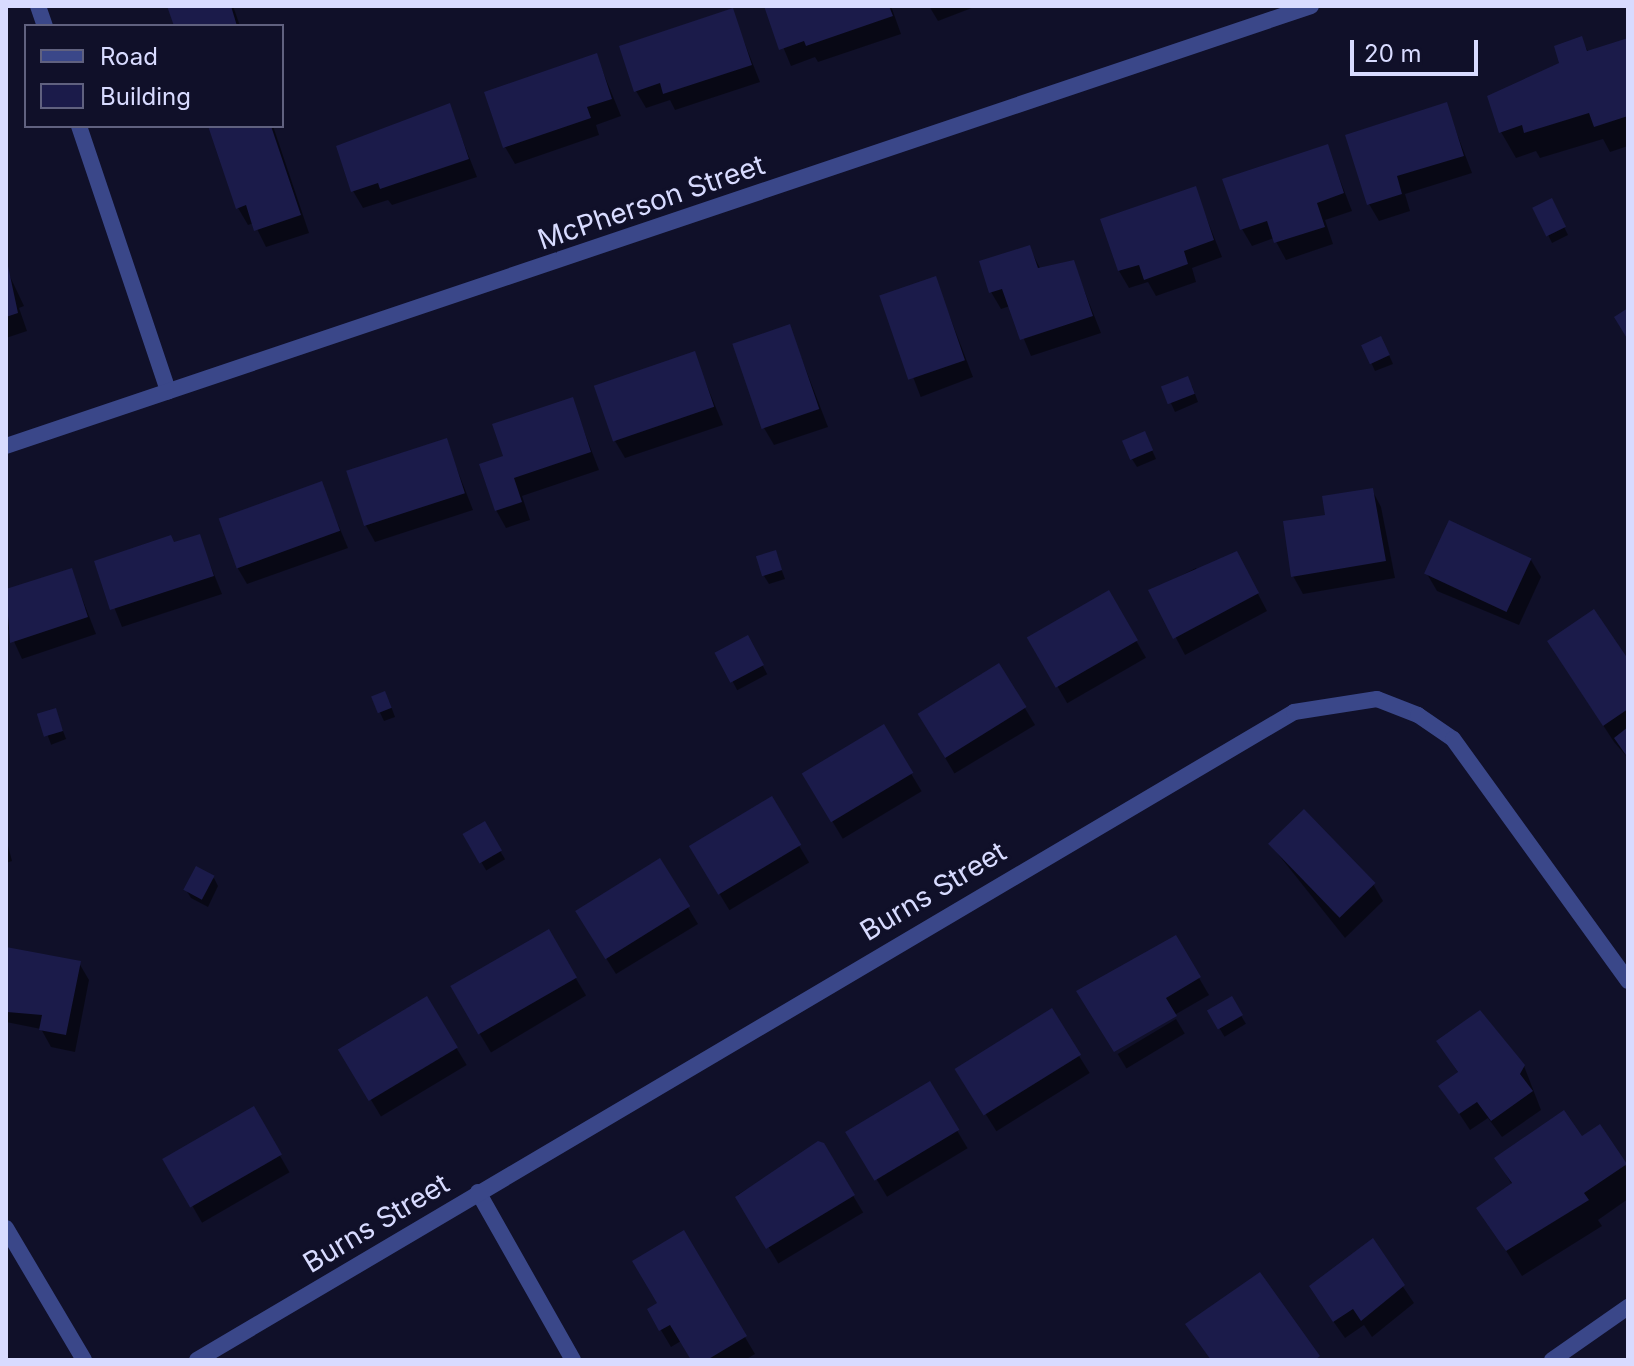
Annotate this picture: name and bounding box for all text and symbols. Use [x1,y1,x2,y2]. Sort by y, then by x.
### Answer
legend [24,24,284,128]
scale bar [1354,24,1482,74]
text: 20 m [1364,39,1422,68]
text: Road [100,42,158,71]
text: Building [100,82,191,111]
street label: McPherson Street [533,147,769,257]
street label: Burns Street [854,834,1012,948]
street label: Burns Street [297,1166,455,1280]

